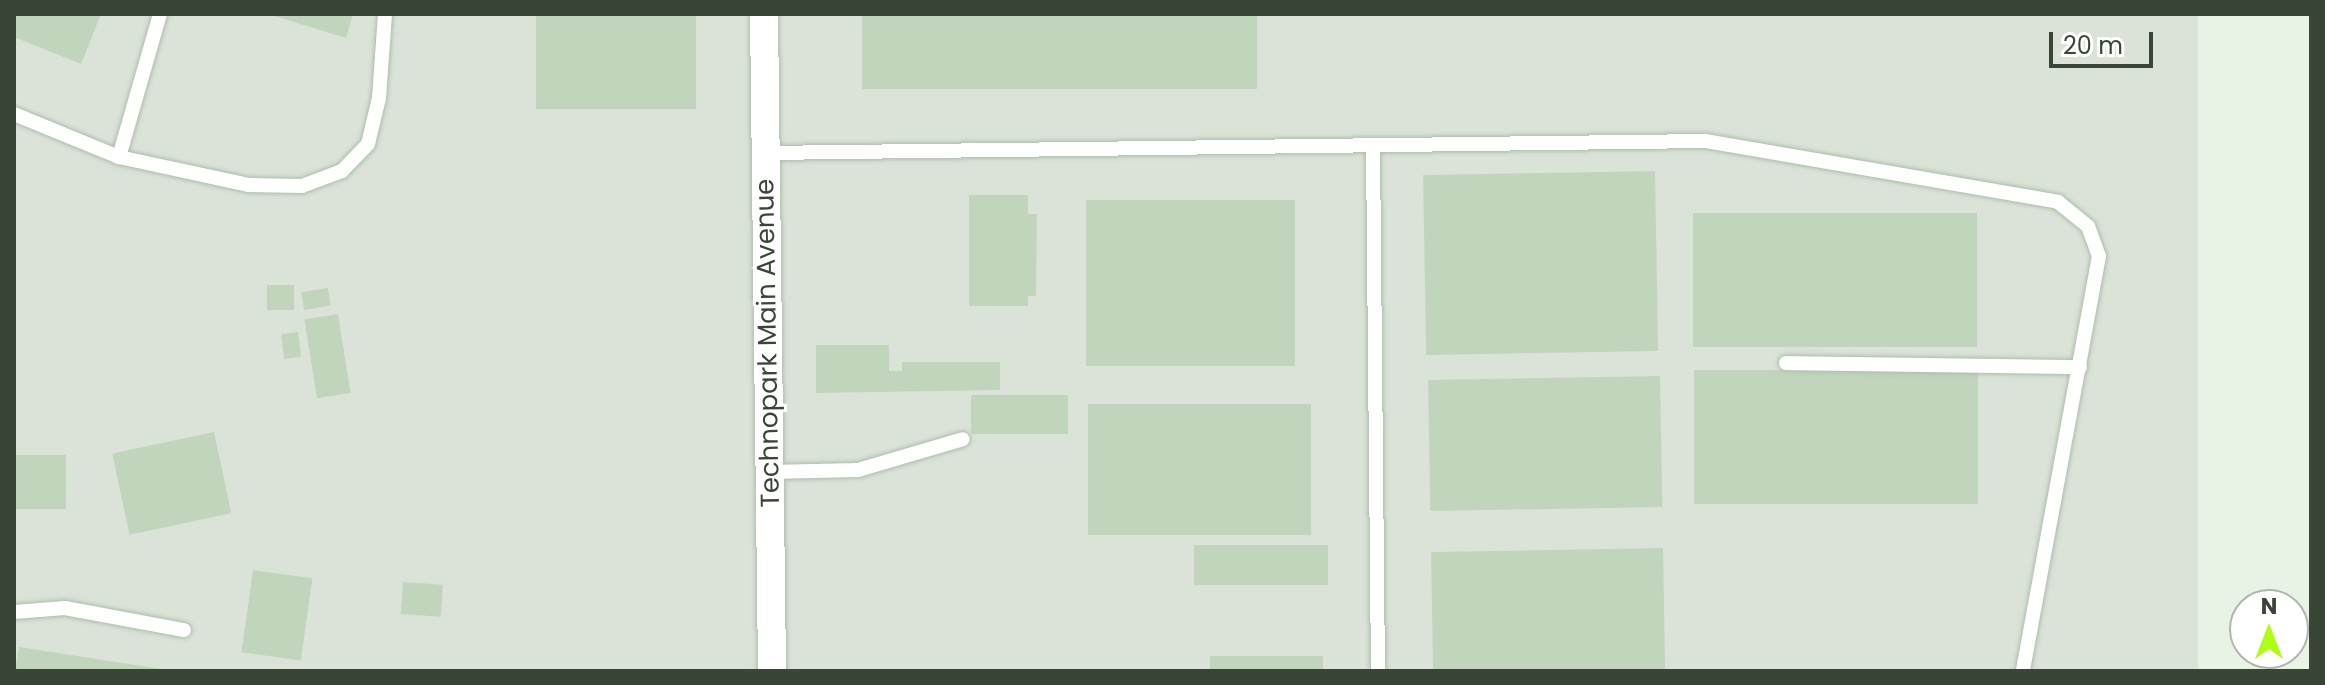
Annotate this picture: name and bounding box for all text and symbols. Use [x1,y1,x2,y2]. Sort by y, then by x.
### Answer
scale bar [2053,16,2157,66]
text: 20 m [2063,29,2123,62]
street label: Technopark Main Avenue [750,178,786,508]
north arrow [2229,589,2309,669]
text: N [2261,591,2277,622]

